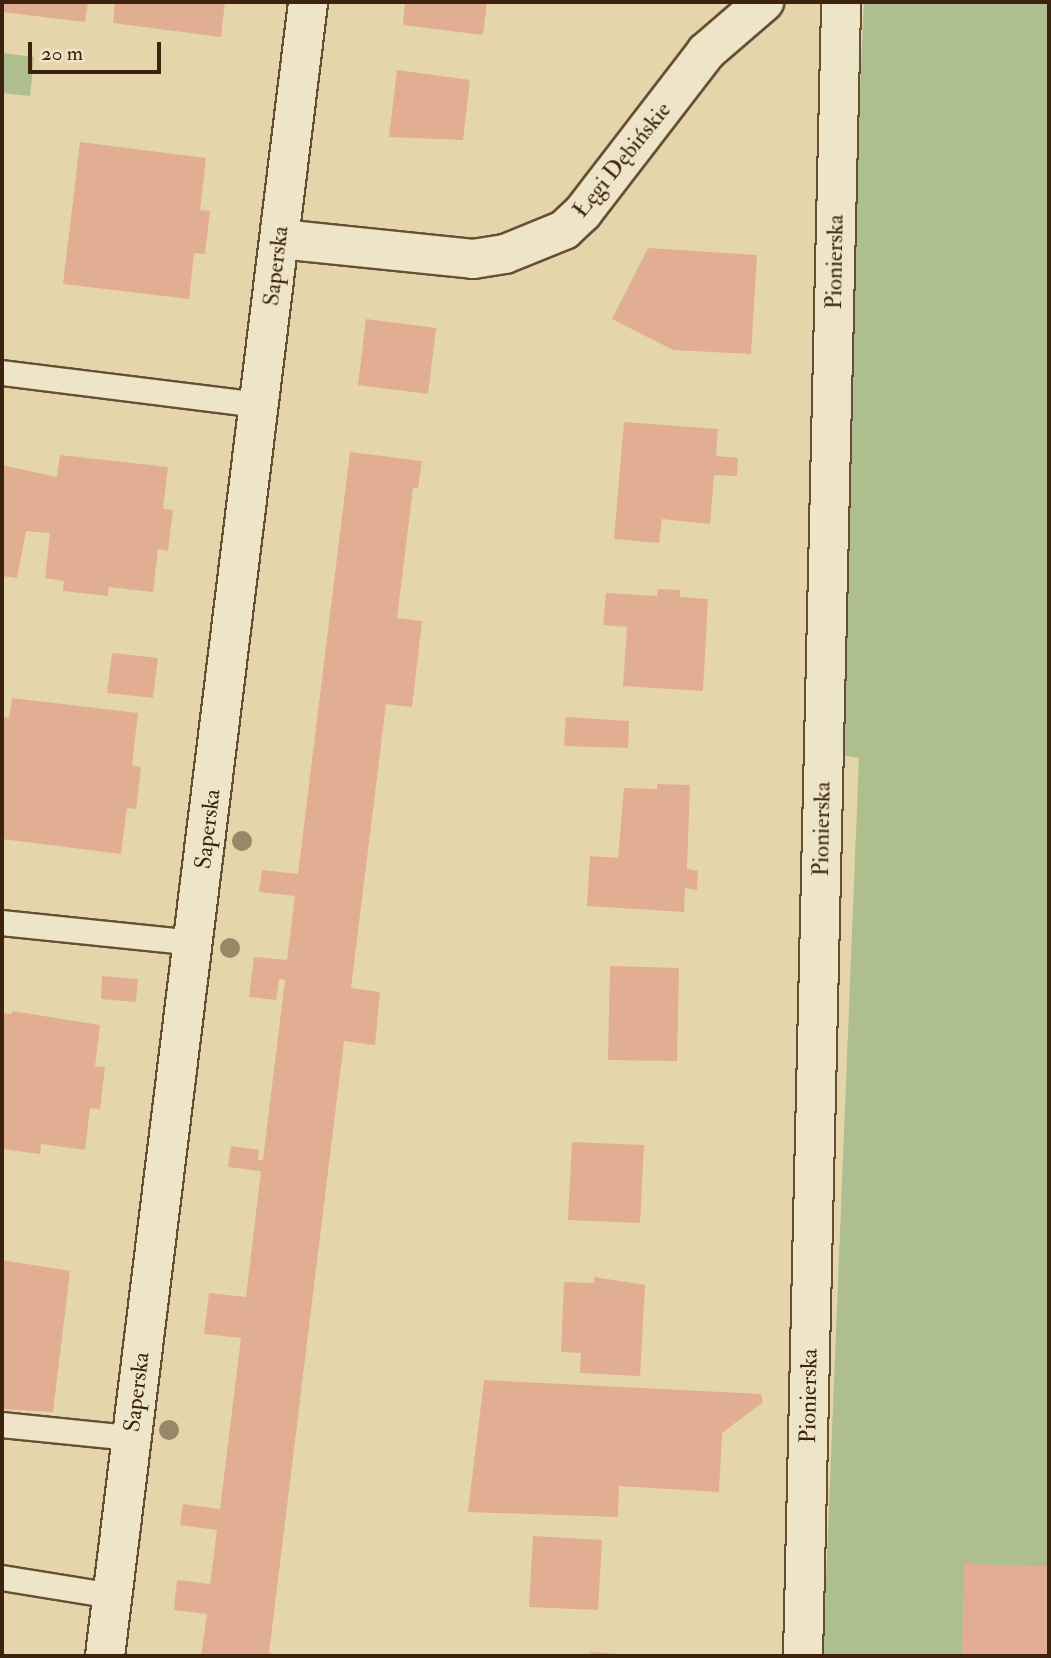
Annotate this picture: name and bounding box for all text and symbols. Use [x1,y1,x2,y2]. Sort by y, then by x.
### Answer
scale bar [32,28,164,72]
text: 20 m [41,40,83,67]
street label: Łęgi Dębińskie [567,97,677,223]
street label: Pionierska [820,214,850,310]
street label: Saperska [257,225,295,307]
street label: Pionierska [807,781,837,877]
street label: Saperska [189,788,227,870]
street label: Pionierska [794,1348,824,1444]
street label: Saperska [118,1351,156,1433]

